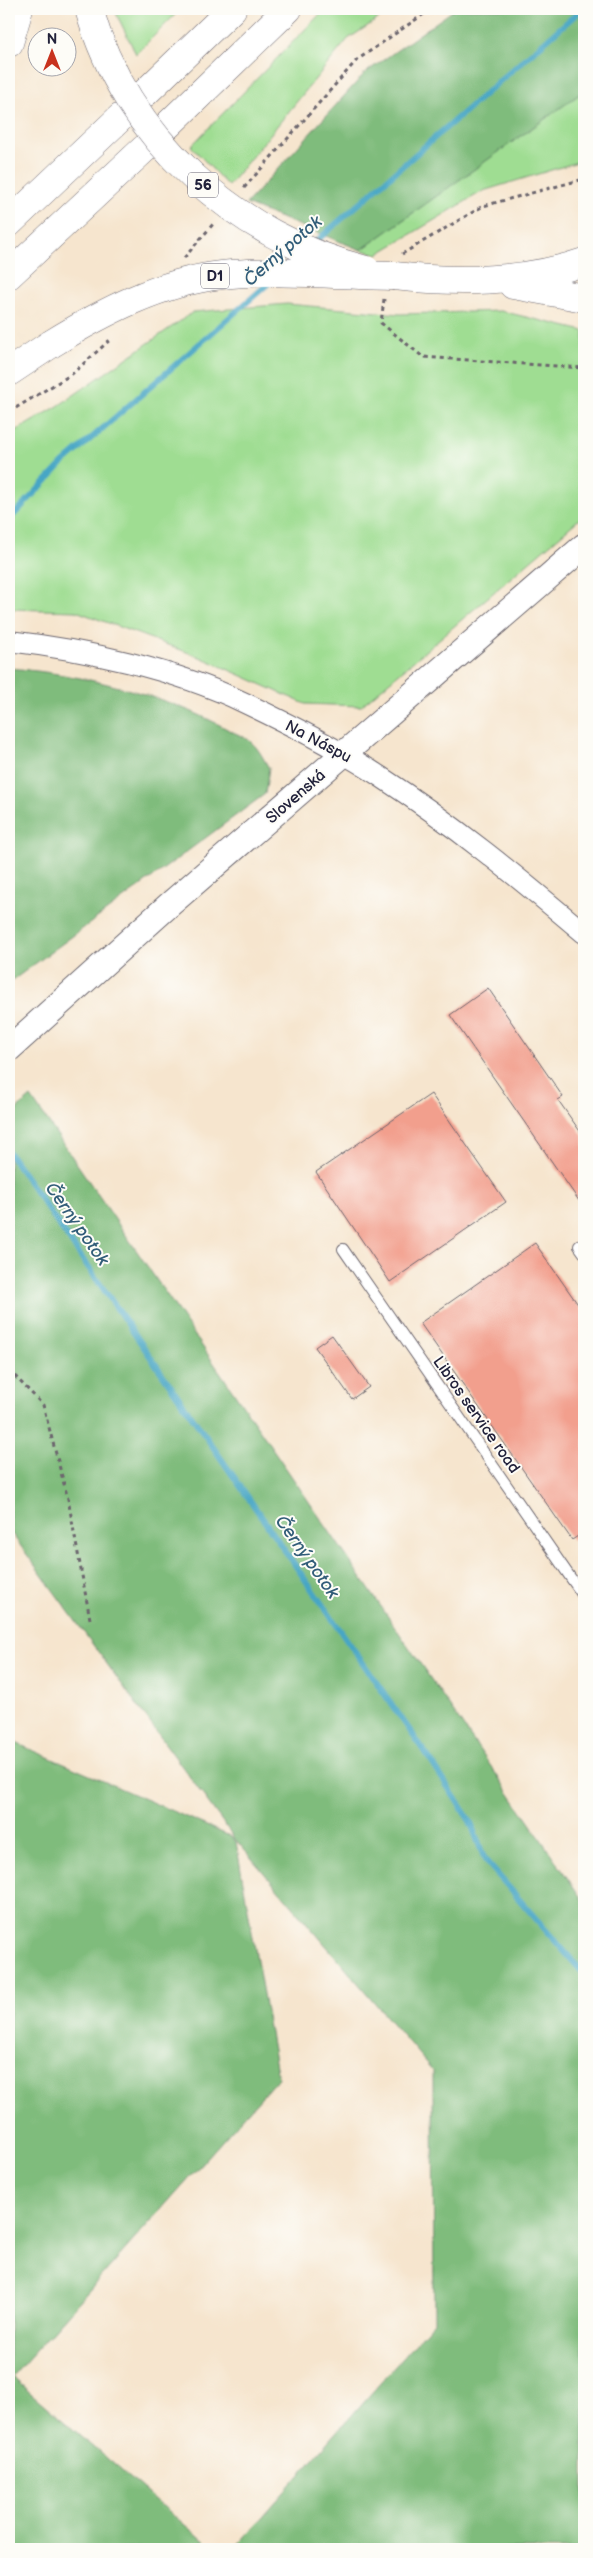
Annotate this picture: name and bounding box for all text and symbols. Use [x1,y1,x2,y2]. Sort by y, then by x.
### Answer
north arrow [28,28,78,78]
text: N [47,31,57,48]
road number: 56 [188,172,218,198]
water label: Černý potok [238,209,327,291]
road number: D1 [201,264,229,288]
street label: Na Náspu [282,717,354,767]
street label: Slovenská [262,766,330,828]
water label: Černý potok [41,1177,116,1271]
street label: Libros service road [429,1353,523,1477]
water label: Černý potok [271,1510,346,1604]

